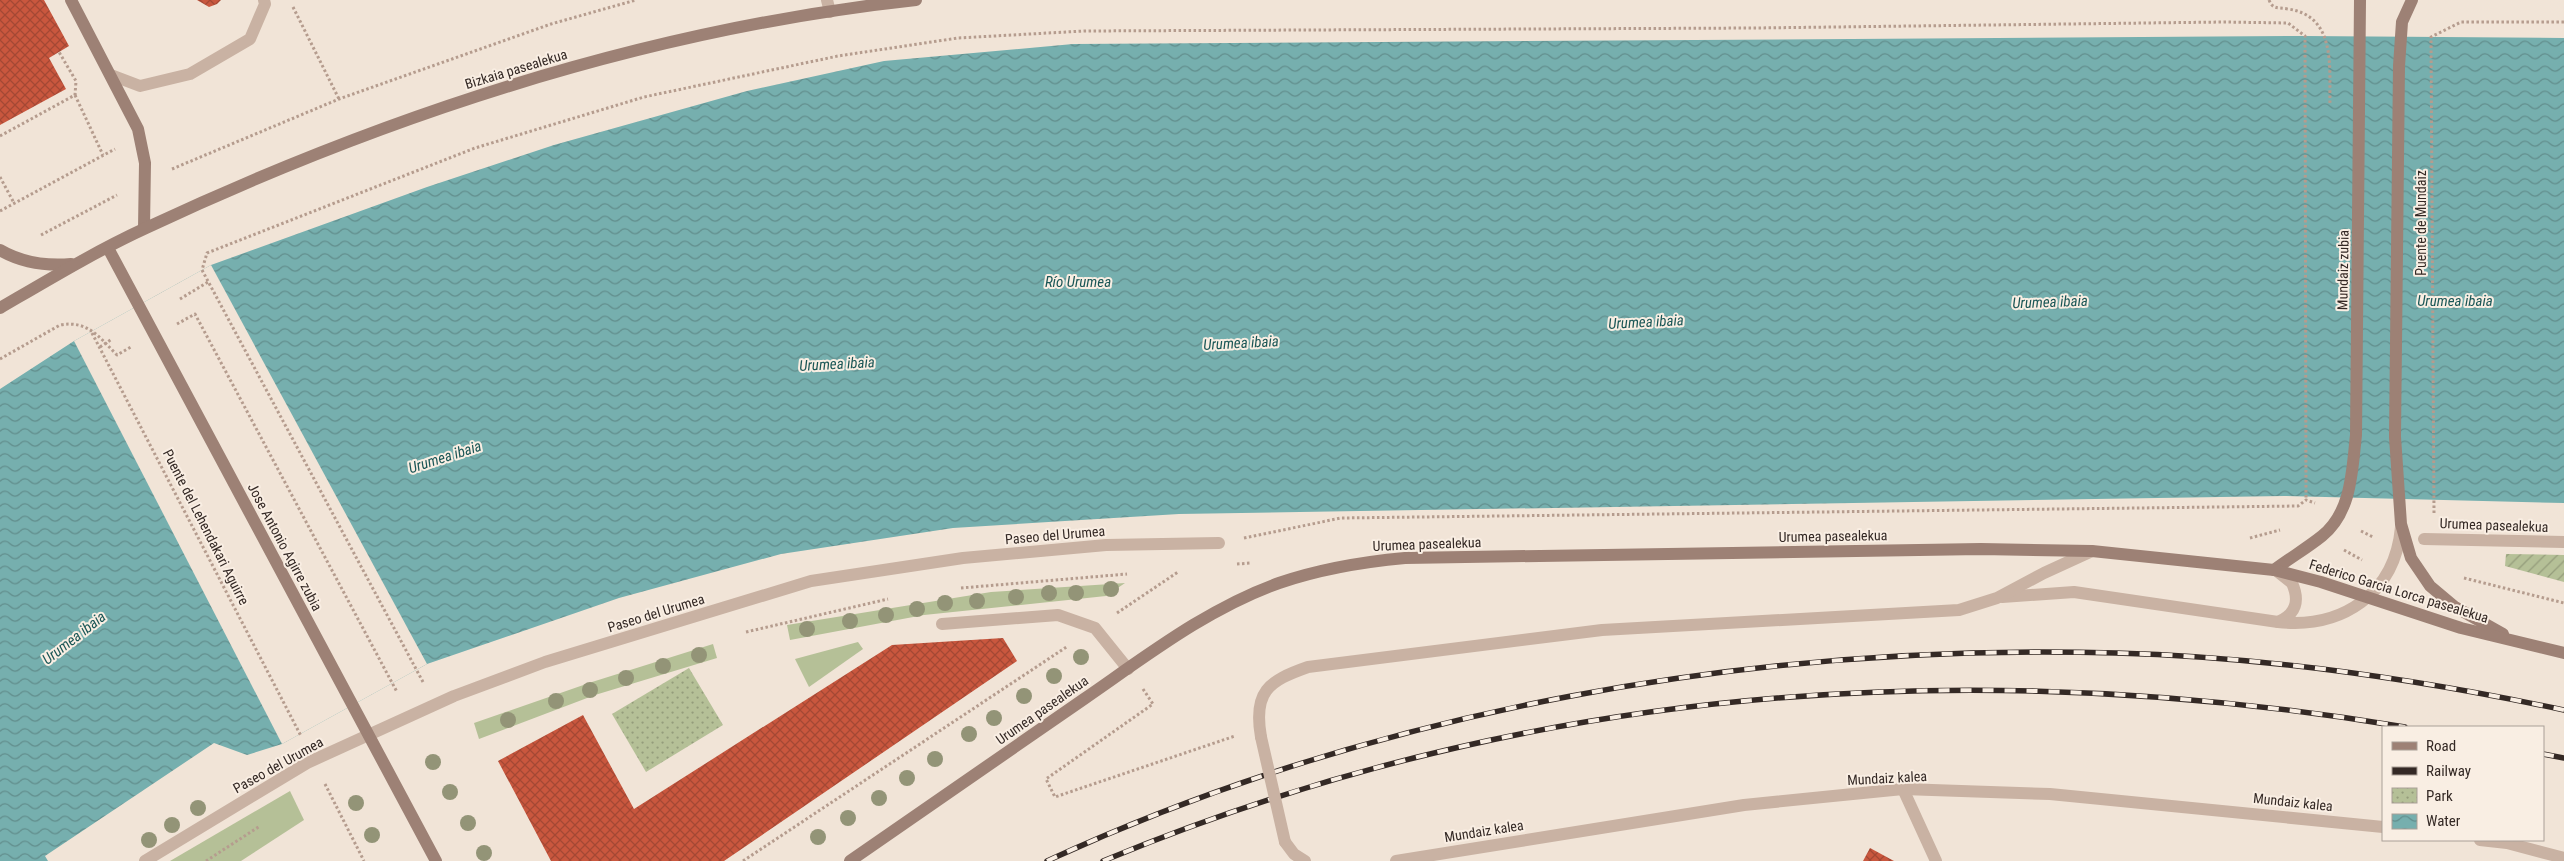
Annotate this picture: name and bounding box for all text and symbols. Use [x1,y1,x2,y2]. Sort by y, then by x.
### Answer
street label: Bizkaia pasealekua [463,46,569,92]
street label: Puente de Mundaiz [2413,170,2429,276]
street label: Mundaiz zubia [2334,230,2352,310]
water label: Río Urumea [1045,273,1111,291]
water label: Urumea ibaia [2012,292,2088,312]
water label: Urumea ibaia [2417,292,2493,310]
water label: Urumea ibaia [1608,311,1684,333]
water label: Urumea ibaia [1203,332,1279,354]
water label: Urumea ibaia [799,353,875,375]
water label: Urumea ibaia [406,437,484,477]
street label: Puente del Lehendakari Aguirre [160,447,252,608]
street label: Jose Antonio Agirre zubia [245,480,325,614]
street label: Urumea pasealekua [2439,515,2549,535]
street label: Paseo del Urumea [1004,523,1106,547]
street label: Urumea pasealekua [1778,527,1888,545]
street label: Urumea pasealekua [1372,534,1482,554]
street label: Federico Garcia Lorca pasealekua [2307,556,2491,626]
street label: Paseo del Urumea [606,591,706,635]
water label: Urumea ibaia [39,608,109,668]
street label: Urumea pasealekua [993,672,1091,748]
legend [2382,726,2544,841]
street label: Paseo del Urumea [230,734,326,796]
text: Road [2426,737,2456,755]
text: Railway [2426,762,2471,780]
street label: Mundaiz kalea [1847,768,1927,788]
text: Park [2426,787,2453,805]
street label: Mundaiz kalea [2252,790,2334,814]
text: Water [2426,812,2461,830]
street label: Mundaiz kalea [1443,817,1525,845]

